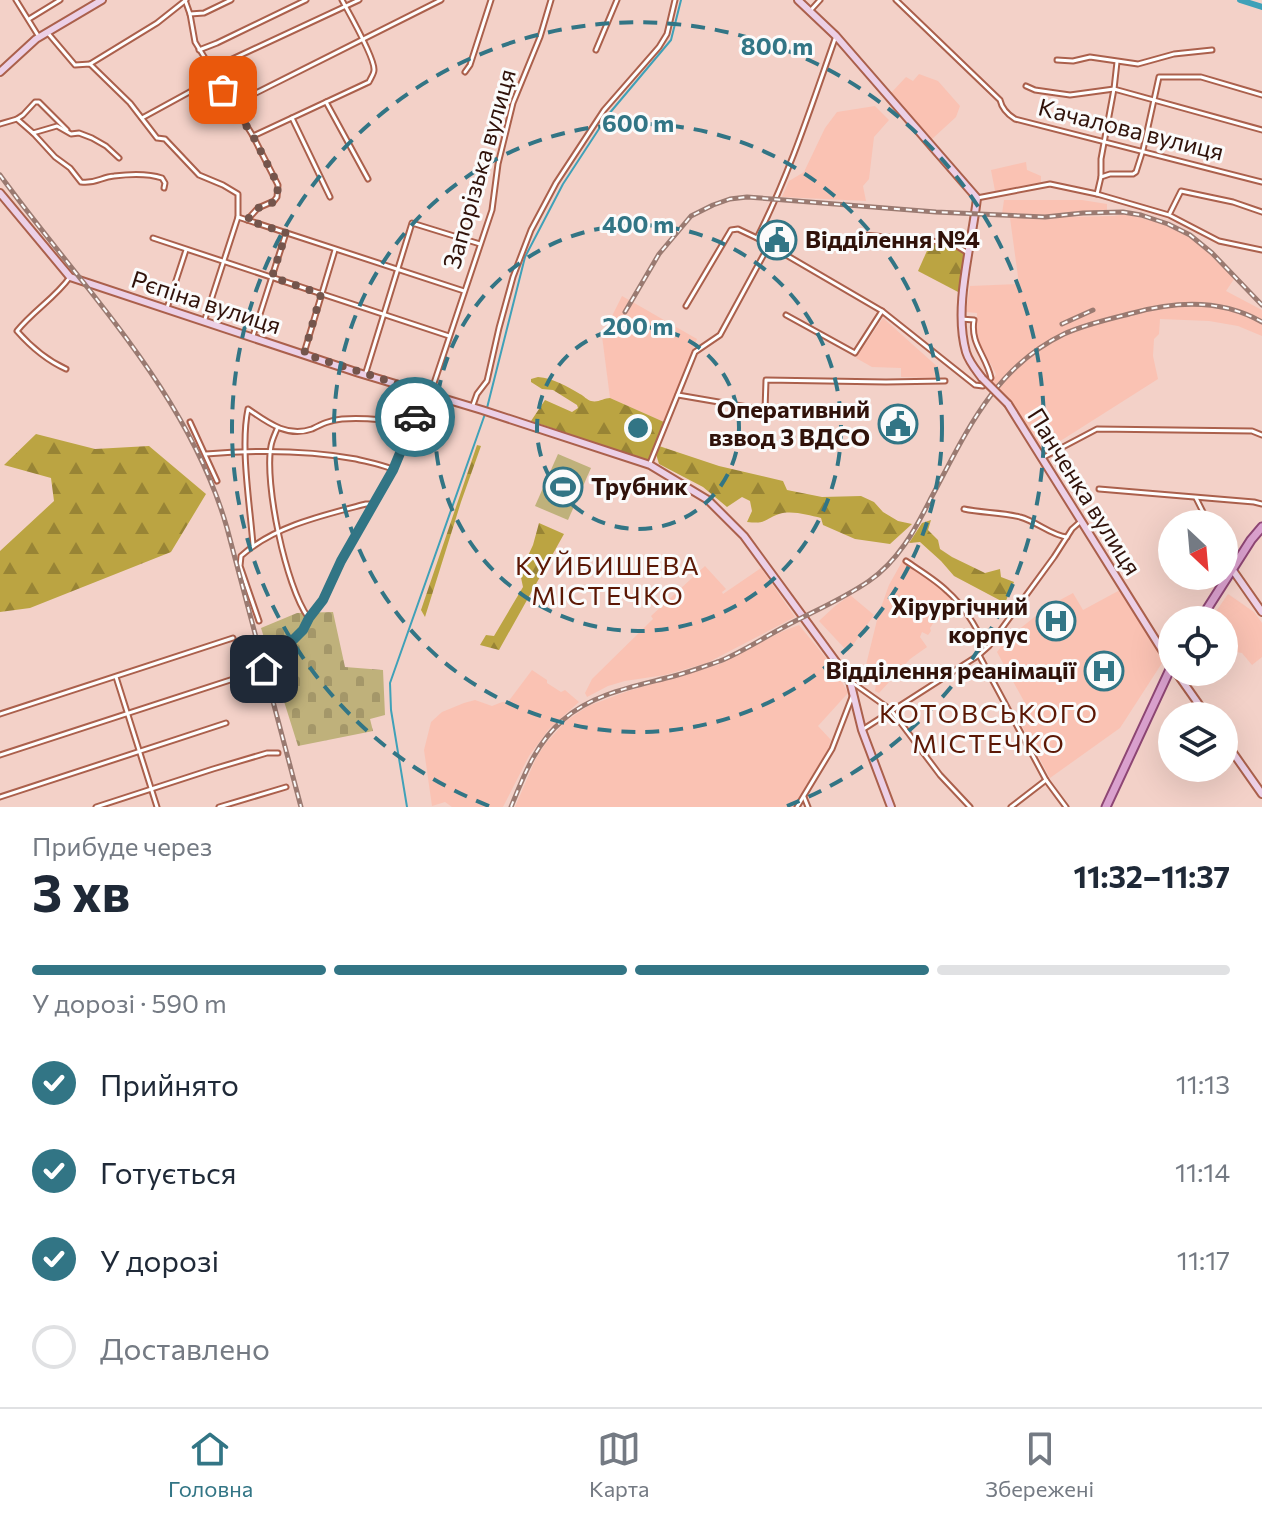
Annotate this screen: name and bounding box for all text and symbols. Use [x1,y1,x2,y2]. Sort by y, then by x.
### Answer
text: 800 m [741,31,813,60]
pin [189,56,257,124]
street label: Запорізька вулиця [436,65,521,272]
icon: bag [201,68,245,112]
street label: Качалова вулиця [1036,91,1227,166]
text: 600 m [602,108,674,137]
text: 400 m [602,209,674,238]
public building icon: Відділення №4 [756,219,798,261]
place label: Відділення №4 [805,224,980,253]
street label: Рєпіна вулиця [128,264,285,339]
text: 200 m [603,311,673,340]
courier [375,377,455,457]
place label: Оперативний взвод 3 ВДСО [709,394,870,451]
icon: car [393,395,437,439]
street label: Панченка вулиця [1022,402,1148,580]
public building icon: Оперативний взвод 3 ВДСО [877,403,919,445]
centre of rings [624,414,652,442]
sports icon: Трубник [542,466,584,508]
place label: Трубник [591,471,688,500]
north arrow [1158,510,1238,590]
map controls [1158,510,1238,782]
district label: КУЙБИШЕВА МІСТЕЧКО [515,549,701,610]
place label: Хірургічний корпус [891,591,1028,648]
hospital icon: Хірургічний корпус [1035,600,1077,642]
button: locate [1158,606,1238,686]
pin [230,635,298,703]
icon: home [242,647,286,691]
hospital icon: Відділення реанімації [1083,650,1125,692]
place label: Відділення реанімації [825,655,1077,684]
district label: КОТОВСЬКОГО МІСТЕЧКО [879,697,1099,758]
button: layers [1158,702,1238,782]
text: Прибуде через [32,830,212,861]
text: 11:32–11:37 [1073,857,1230,894]
text: 3 хв [32,859,130,923]
text: У дорозі · 590 m [32,987,227,1018]
icon: check [32,1061,76,1105]
text: Прийнято [100,1065,239,1102]
text: 11:13 [1176,1068,1230,1099]
icon: check [32,1149,76,1193]
text: Готується [100,1153,237,1190]
text: 11:14 [1175,1156,1230,1187]
icon: check [32,1237,76,1281]
text: У дорозі [100,1241,219,1278]
text: 11:17 [1177,1244,1230,1275]
text: Доставлено [100,1329,270,1366]
tab: Головна [168,1427,253,1502]
tab: Карта [589,1427,650,1502]
tab: Збережені [985,1427,1094,1502]

